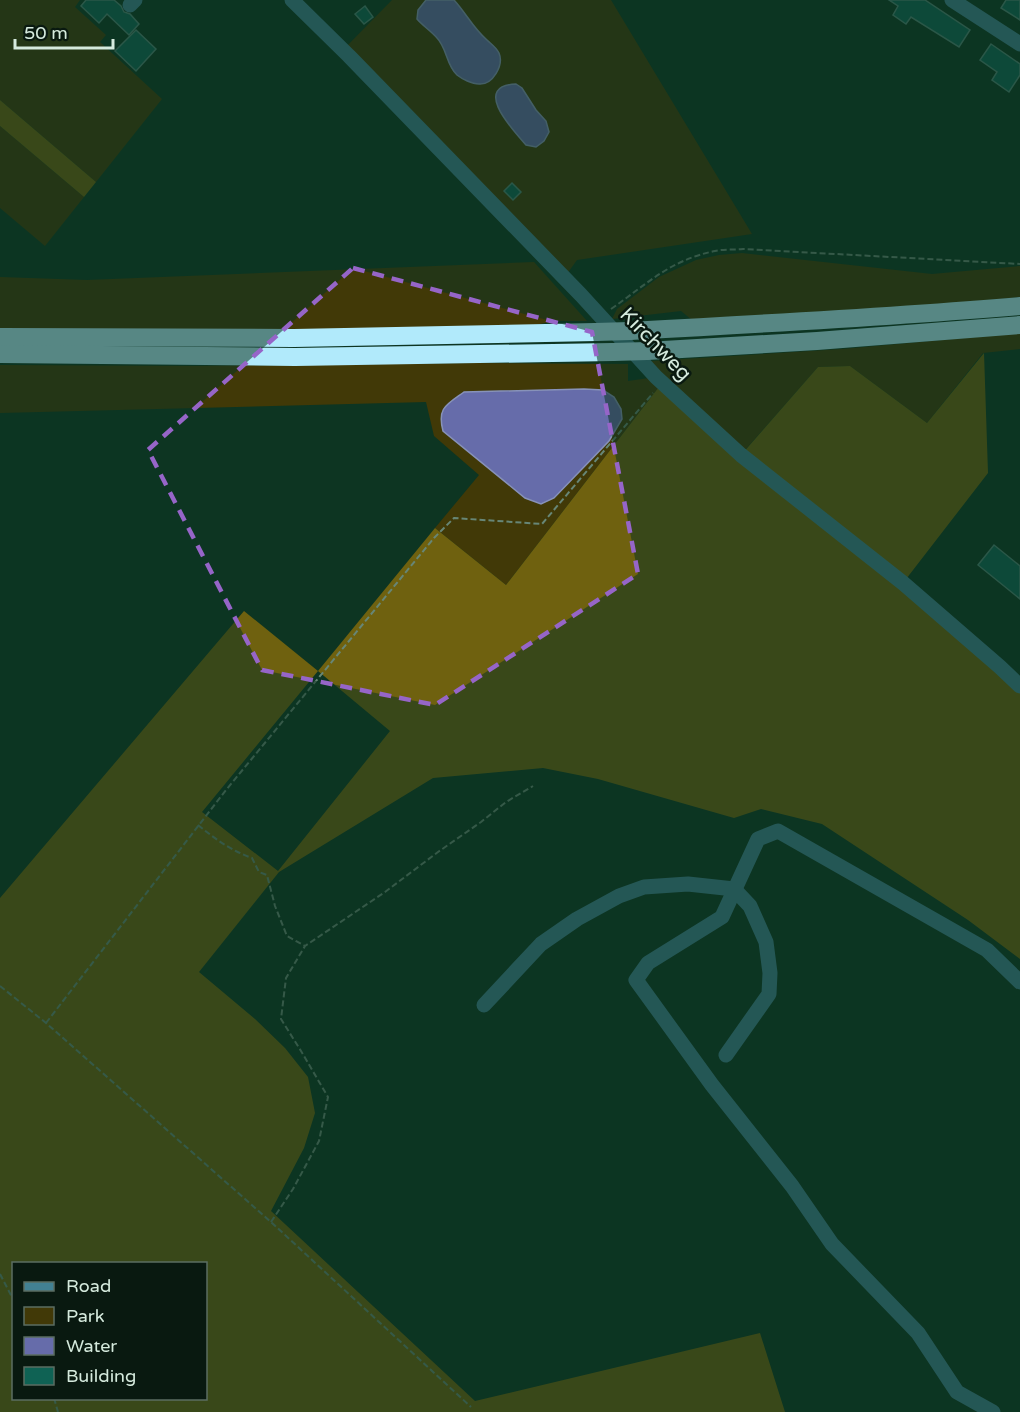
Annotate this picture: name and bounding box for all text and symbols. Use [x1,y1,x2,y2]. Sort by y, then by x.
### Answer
scale bar [15,12,112,50]
text: 50 m [24,22,68,44]
street label: Kirchweg [615,302,697,386]
legend [12,1262,207,1400]
text: Road [66,1275,111,1297]
text: Park [66,1305,105,1327]
text: Water [66,1335,117,1357]
text: Building [66,1365,136,1387]

